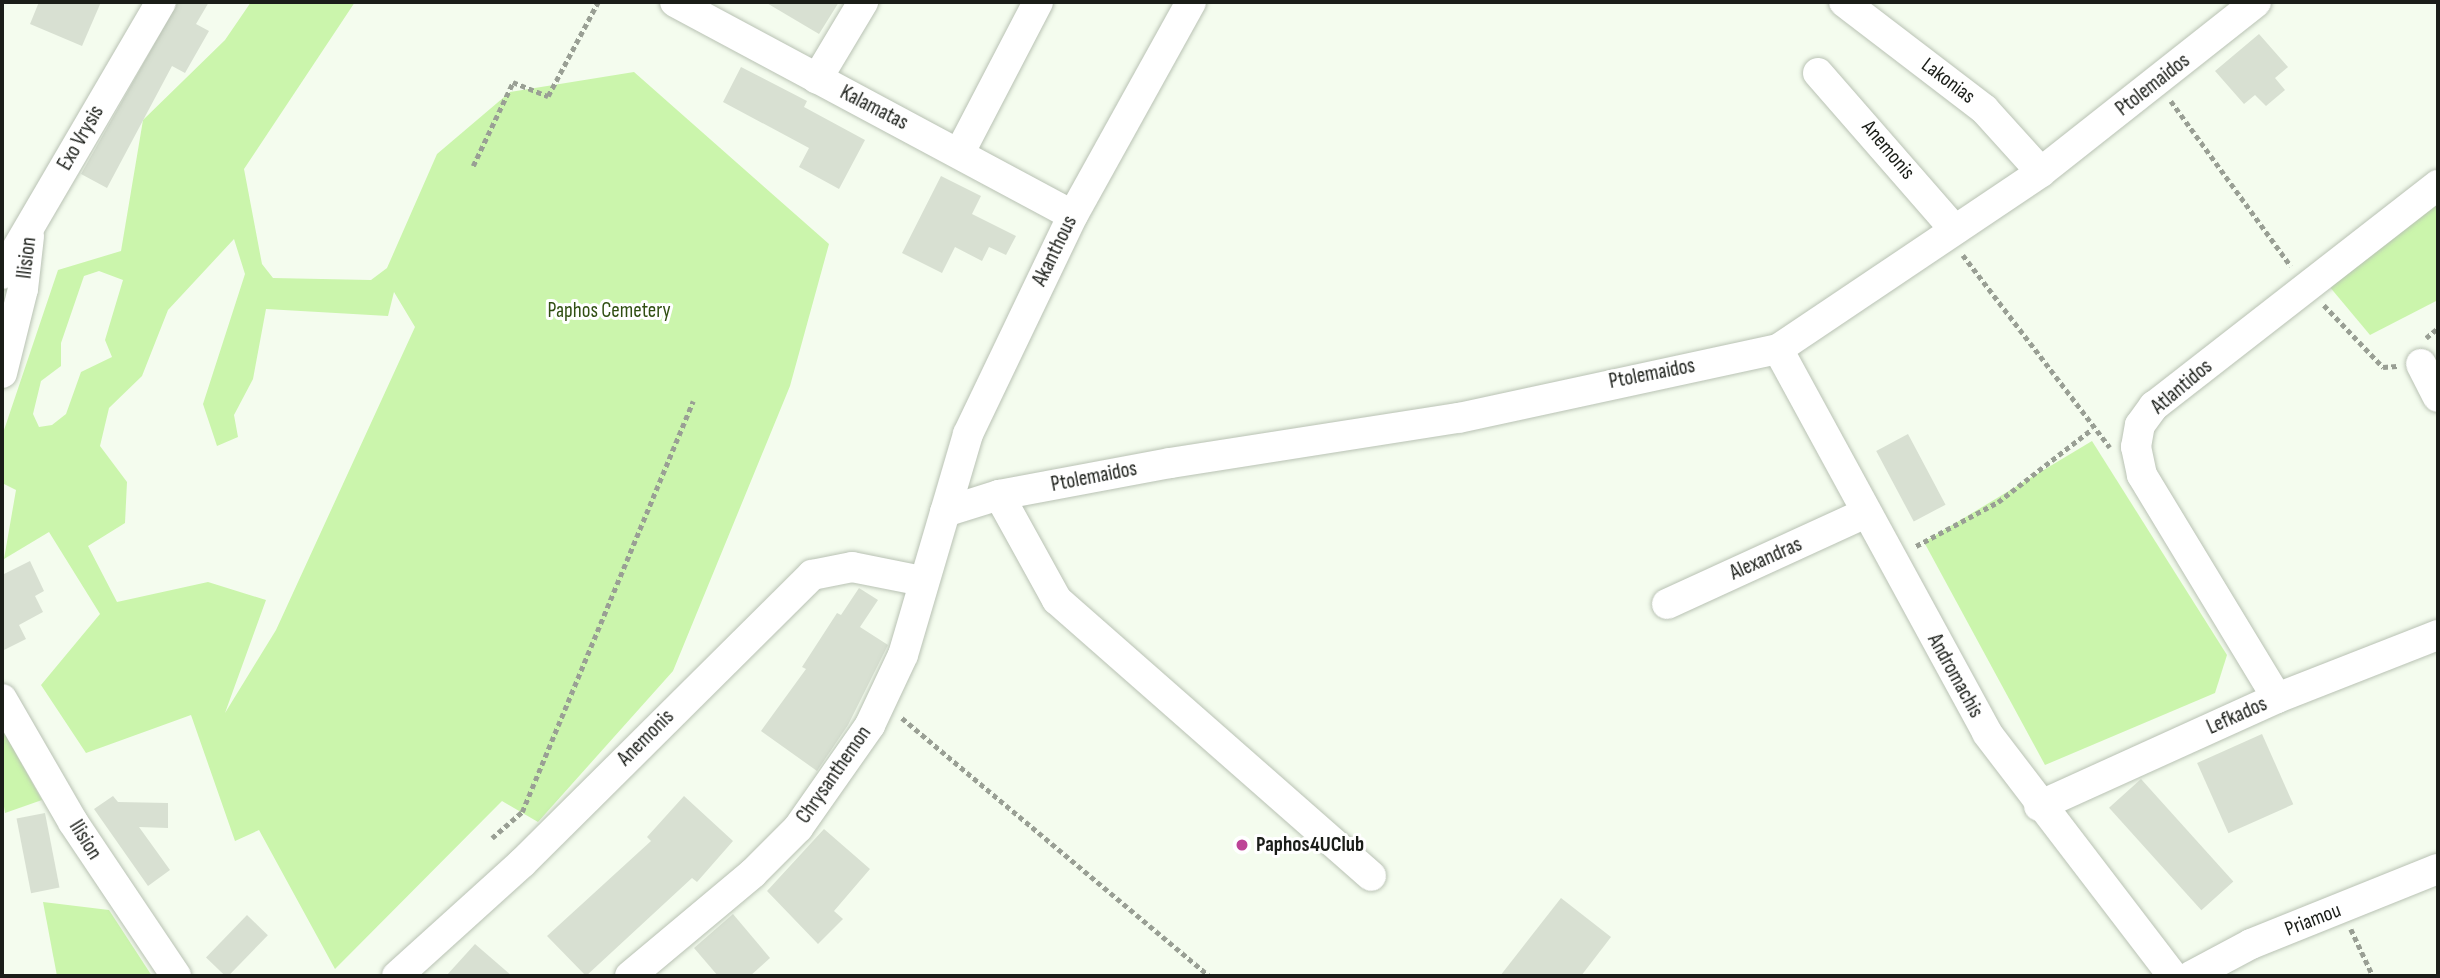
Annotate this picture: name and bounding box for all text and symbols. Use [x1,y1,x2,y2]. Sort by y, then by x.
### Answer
street label: Ptolemaidos [2111,48,2195,122]
street label: Lakonias [1916,53,1980,109]
street label: Kalamatas [836,80,912,136]
street label: Exo Vrysis [52,101,110,175]
street label: Anemonis [1856,115,1920,185]
street label: Akanthous [1027,212,1083,290]
street label: Ilision [12,236,42,280]
park label: Paphos Cemetery [547,298,671,324]
street label: Ptolemaidos [1607,353,1697,395]
street label: Atlantidos [2146,354,2218,420]
street label: Ptolemaidos [1049,456,1139,498]
street label: Alexandras [1726,532,1806,586]
street label: Andromachis [1922,630,1988,722]
street label: Lefkados [2203,692,2271,740]
street label: Anemonis [613,705,679,771]
street label: Chrysanthemon [791,721,877,829]
street label: Ilision [63,816,107,864]
place label: Paphos4UClub [1256,832,1364,858]
marker: Paphos4UClub [1234,837,1250,853]
street label: Priamou [2281,898,2345,942]

